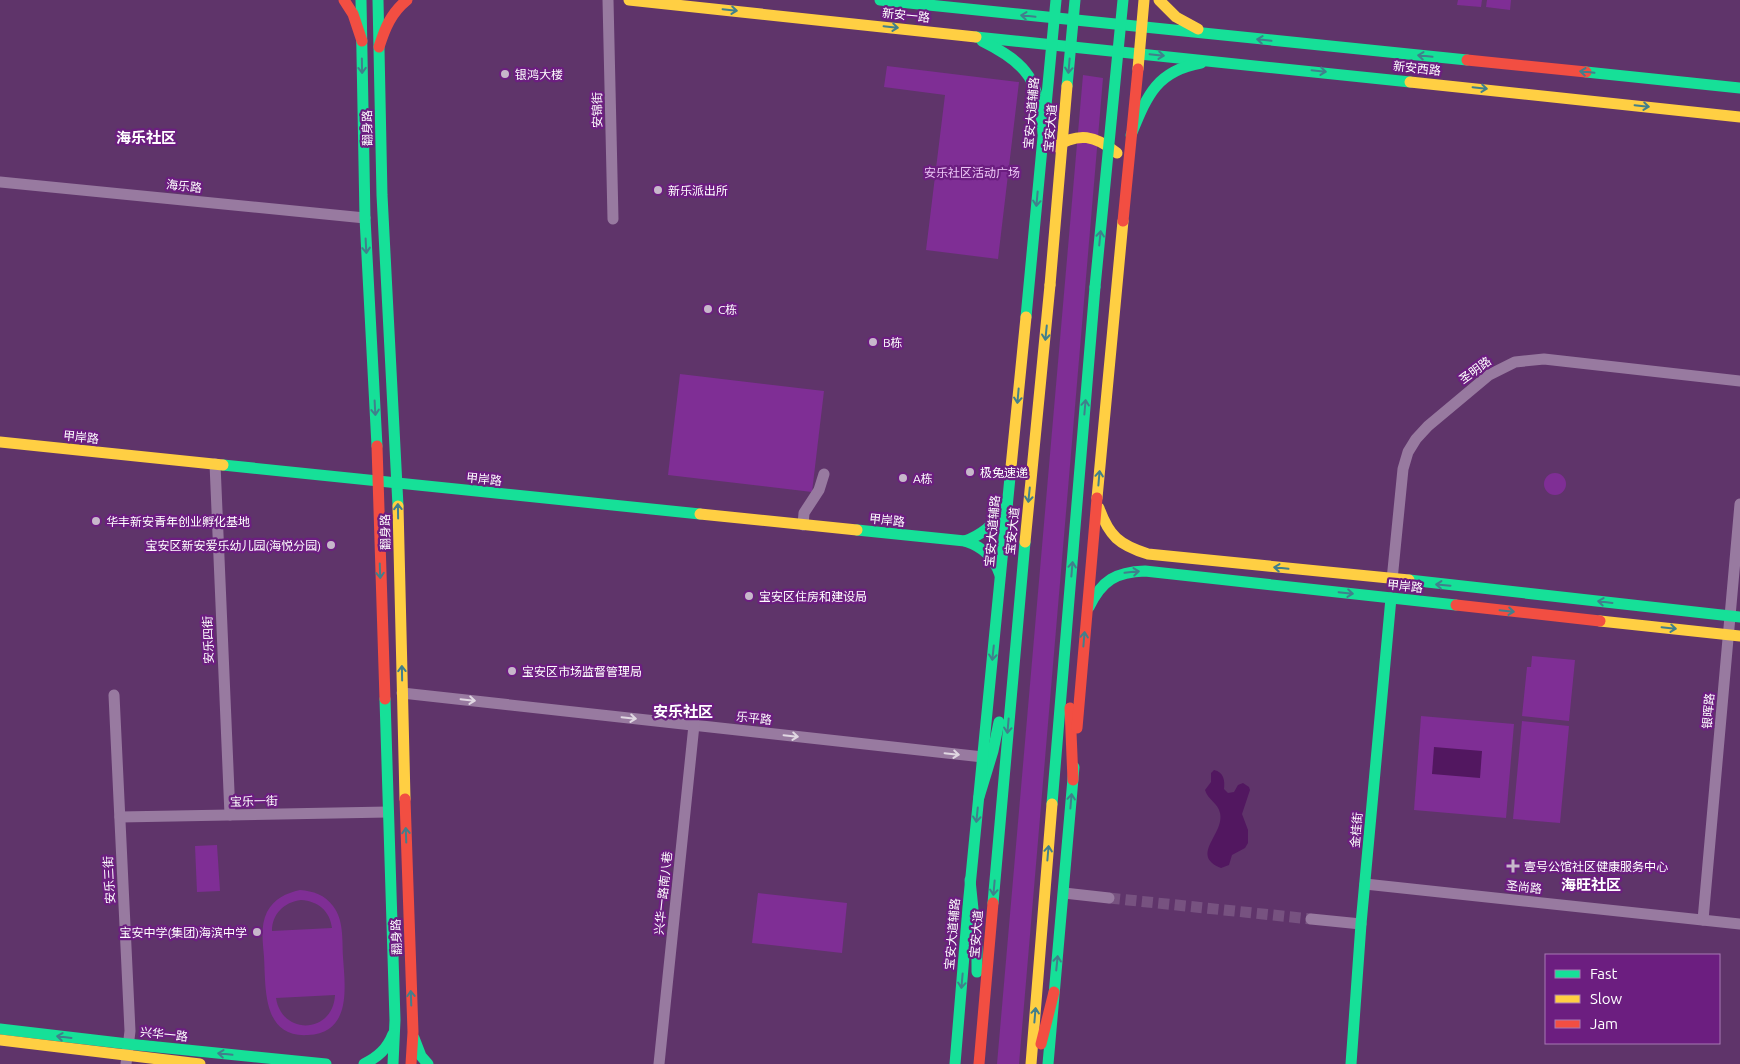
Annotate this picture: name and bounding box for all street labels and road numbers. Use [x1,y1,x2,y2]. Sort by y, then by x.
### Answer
street label: 新安一路 [881,6,931,24]
street label: 新安西路 [1392,59,1442,77]
street label: 宝安大道辅路 [1021,77,1041,149]
street label: 安锦街 [590,92,604,128]
street label: 宝安大道 [1041,104,1059,152]
street label: 翻身路 [360,110,374,146]
street label: 海乐路 [165,178,203,194]
street label: 圣明路 [1457,354,1493,386]
street label: 甲岸路 [62,429,100,445]
street label: 甲岸路 [465,471,503,487]
street label: 宝安大道辅路 [982,495,1002,567]
street label: 宝安大道 [1003,506,1021,556]
street label: 甲岸路 [868,512,906,528]
street label: 翻身路 [378,514,392,550]
street label: 甲岸路 [1386,578,1424,594]
street label: 安乐四街 [201,616,215,664]
street label: 银晖路 [1700,692,1716,730]
street label: 乐平路 [735,710,773,726]
street label: 宝乐一街 [230,794,278,808]
street label: 金桂街 [1348,811,1364,849]
street label: 兴华一路南八巷 [652,851,674,935]
street label: 安乐三街 [101,856,117,904]
street label: 圣尚路 [1505,879,1543,895]
street label: 宝安大道辅路 [942,898,962,970]
street label: 宝安大道 [967,910,985,958]
street label: 翻身路 [389,919,403,955]
street label: 兴华一路 [139,1025,189,1043]

